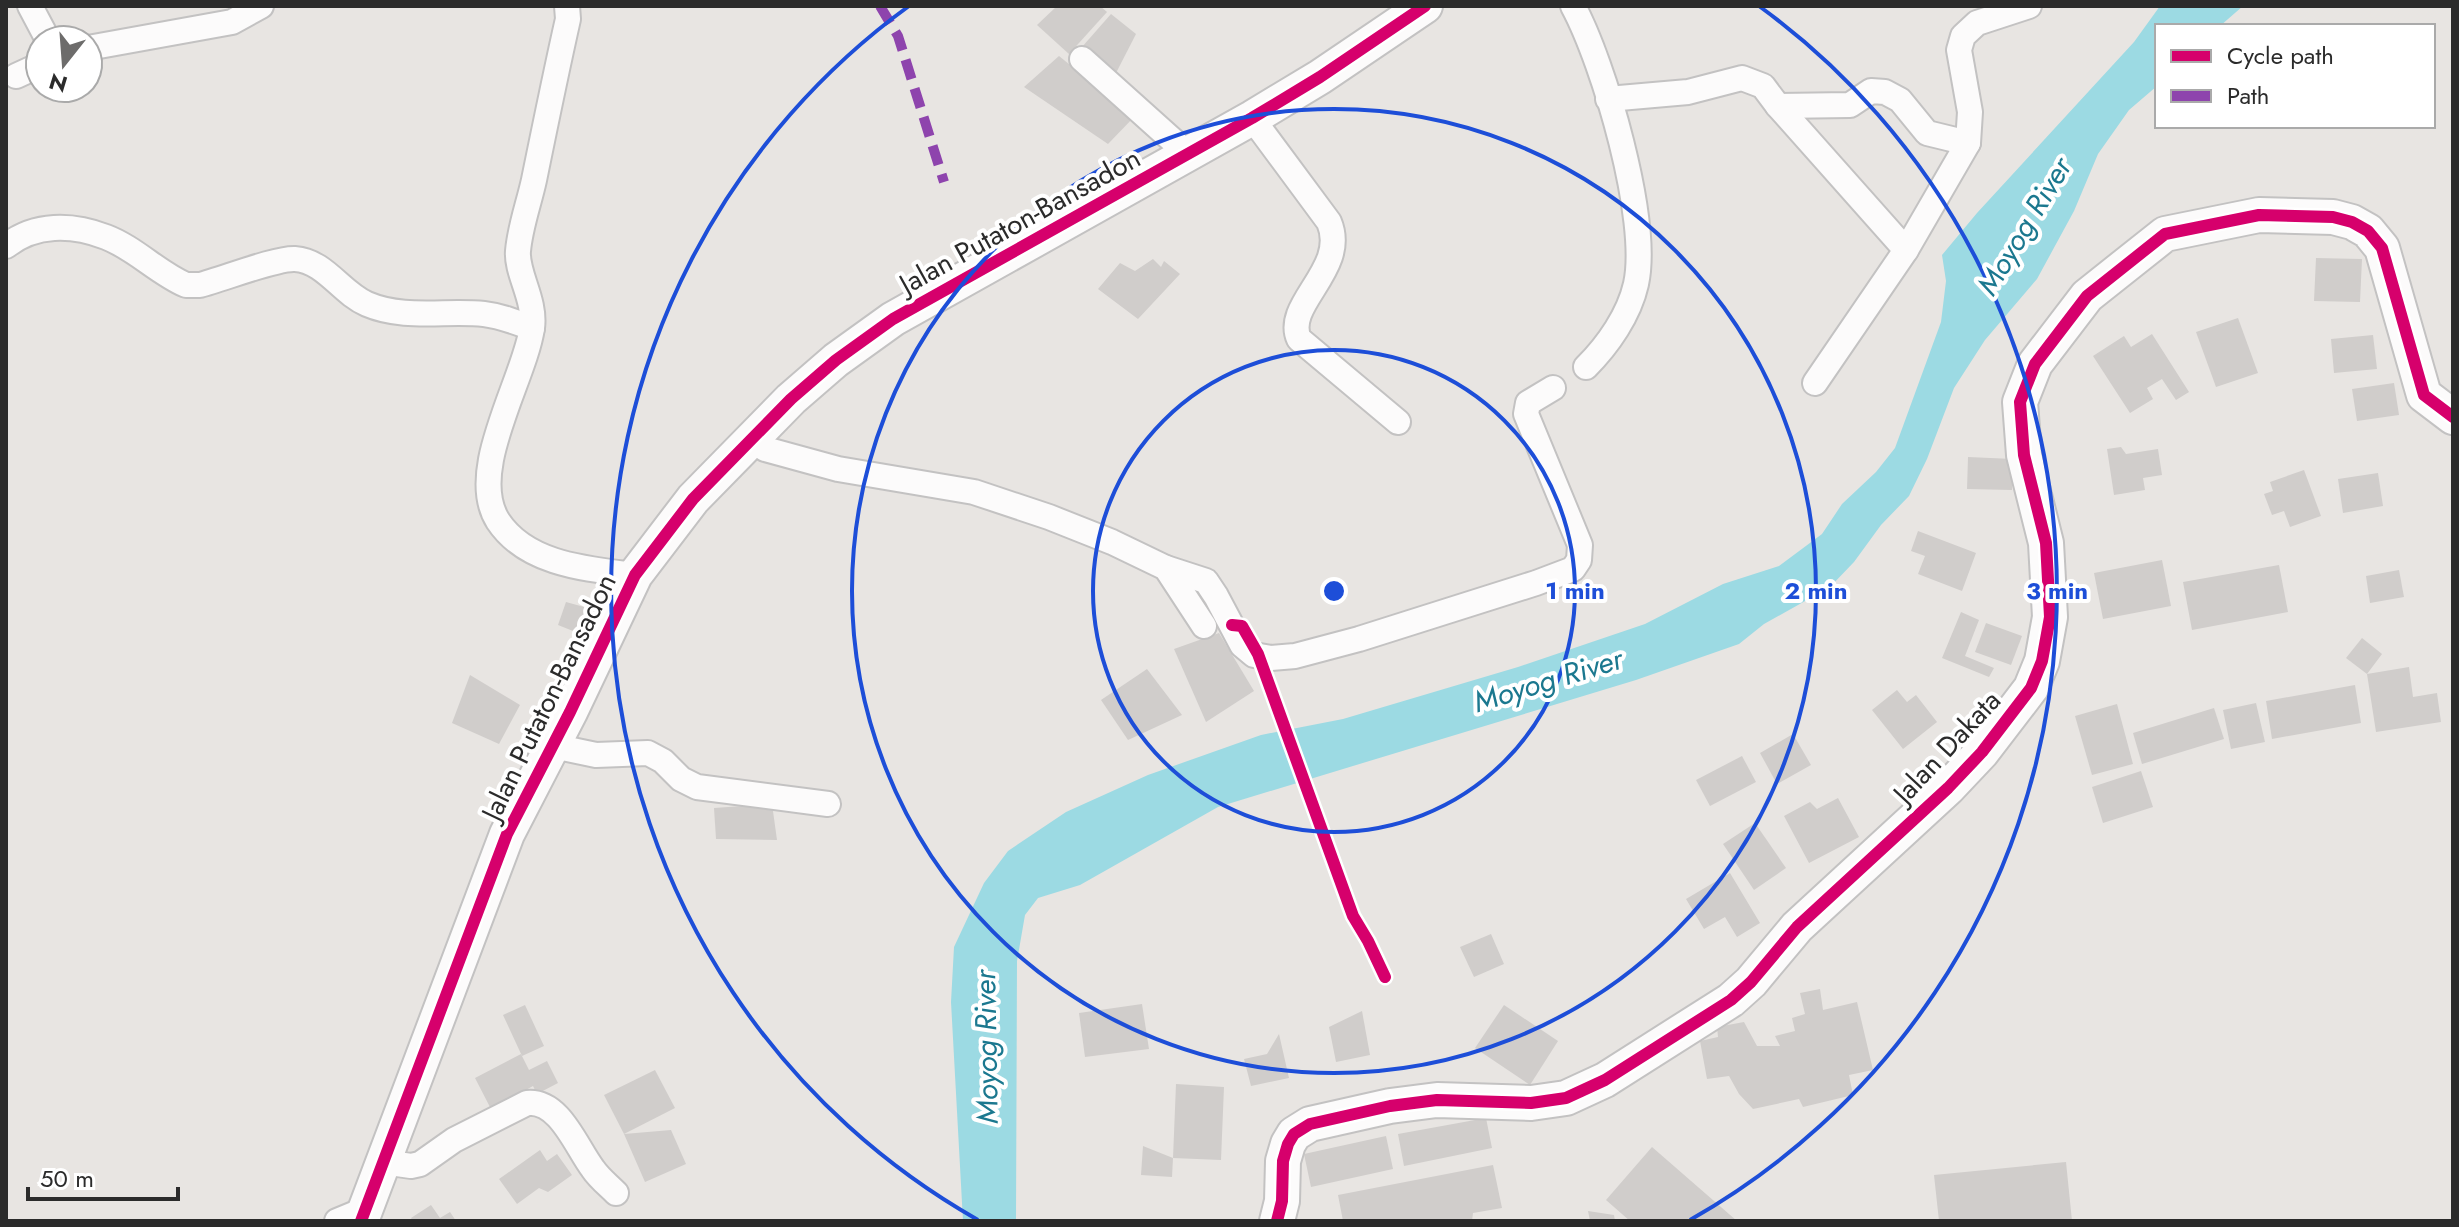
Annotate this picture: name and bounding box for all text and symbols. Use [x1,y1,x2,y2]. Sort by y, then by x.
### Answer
north arrow [24,24,104,104]
legend [2155,24,2435,128]
text: Cycle path [2227,38,2334,73]
text: N [45,65,71,101]
text: Path [2227,78,2269,113]
street label: Jalan Putaton-Bansadon [889,138,1148,306]
water label: Moyog River [1966,147,2083,303]
street label: Jalan Putaton-Bansadon [470,567,627,831]
text: 1 min [1545,573,1605,608]
text: 2 min [1784,573,1848,608]
text: 3 min [2026,573,2088,608]
centre of rings [1320,577,1348,605]
water label: Moyog River [1468,636,1630,723]
street label: Jalan Dakata [1881,681,2010,816]
water label: Moyog River [963,968,1009,1124]
scale bar [28,1151,178,1201]
text: 50 m [40,1161,94,1196]

